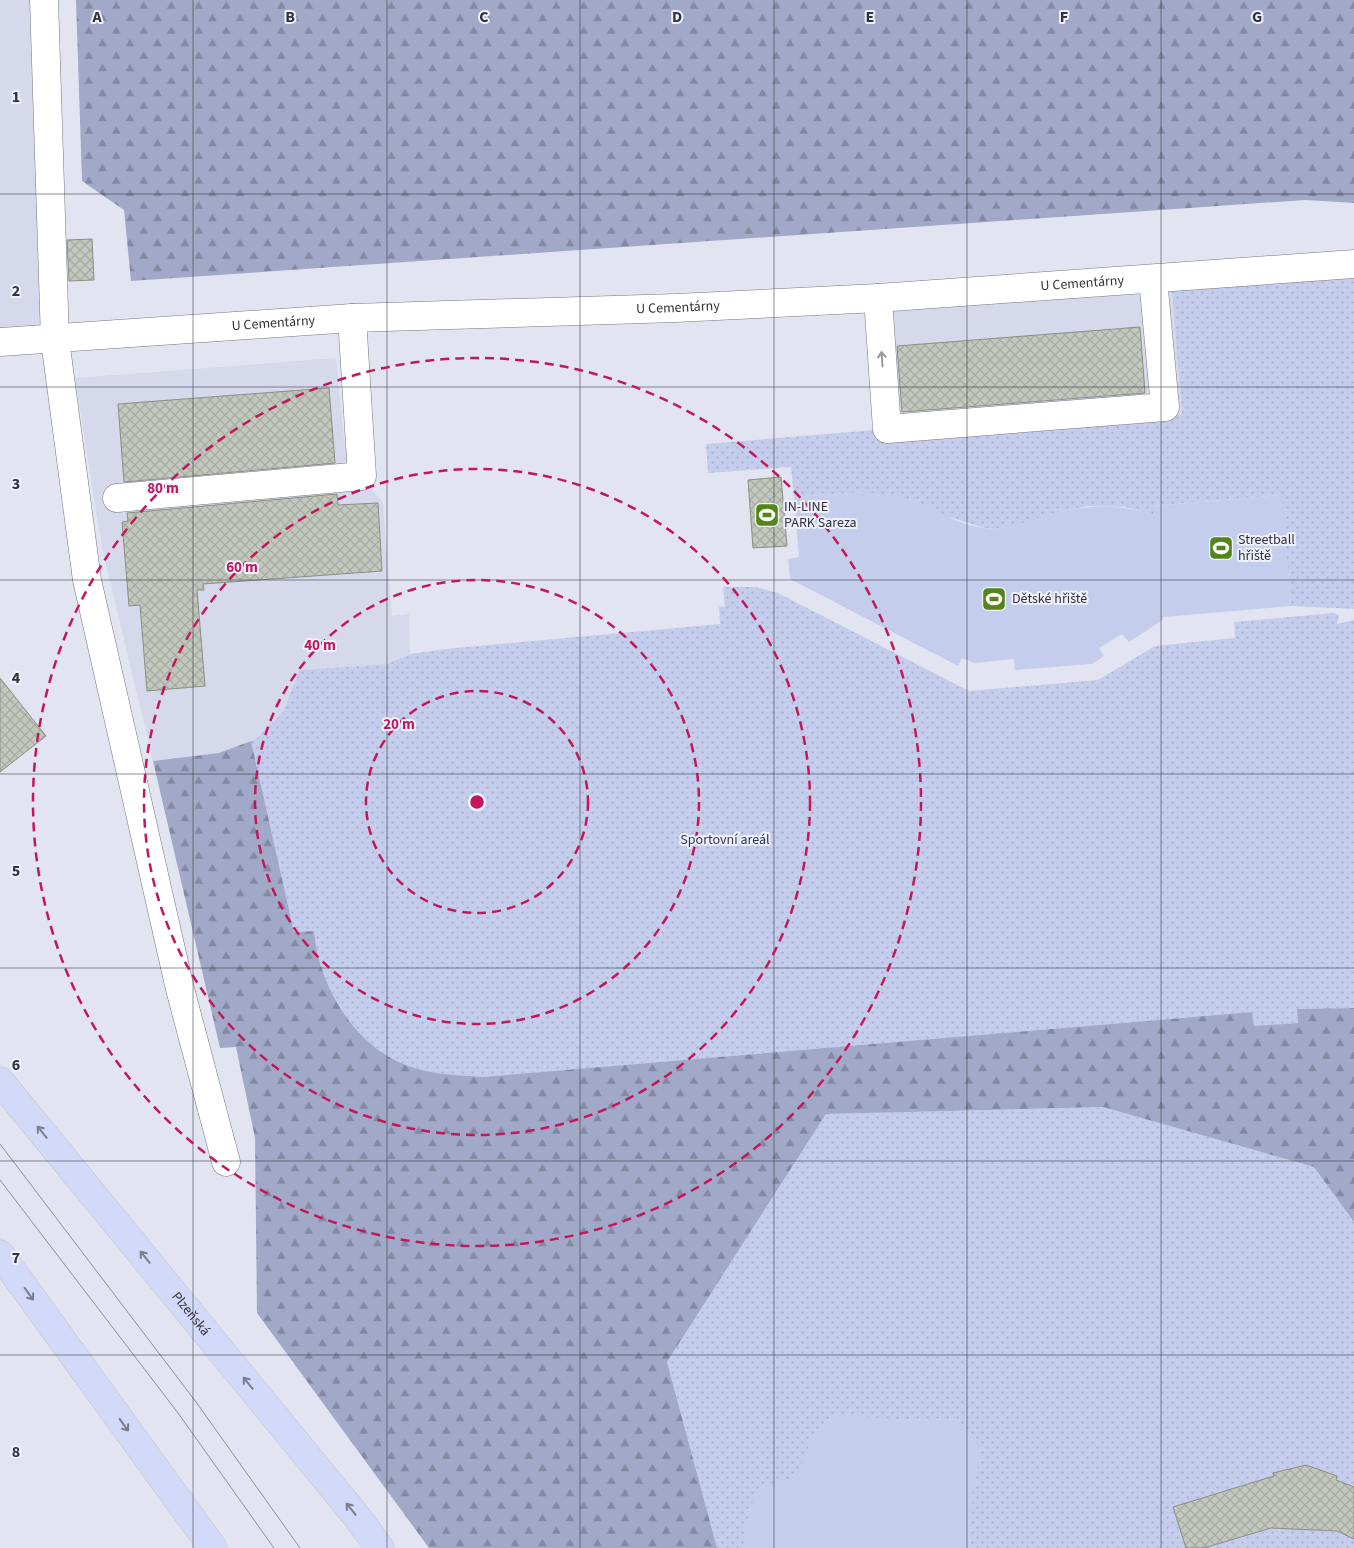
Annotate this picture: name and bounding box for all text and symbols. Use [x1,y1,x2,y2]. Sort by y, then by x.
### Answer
text: A [91,6,102,28]
text: B [285,6,295,28]
text: C [479,6,489,28]
text: D [672,6,682,28]
text: E [866,6,874,28]
text: F [1060,6,1068,28]
text: G [1252,6,1262,28]
text: 1 [12,86,20,108]
street label: U Cementárny [1040,270,1125,296]
text: 2 [12,280,20,302]
street label: U Cementárny [636,296,721,319]
street label: U Cementárny [231,311,316,336]
one-way arrow [878,352,887,368]
text: 3 [12,473,20,495]
text: 80 m [147,478,179,499]
place label: IN-LINE PARK Sareza [784,497,857,533]
sports icon: IN-LINE PARK Sareza [754,502,780,528]
place label: Streetball hřiště [1238,530,1295,566]
sports icon: Streetball hřiště [1208,535,1234,561]
text: 60 m [226,557,258,578]
sports icon: Dětské hřiště [981,586,1007,612]
place label: Dětské hřiště [1012,589,1087,609]
text: 40 m [304,635,336,656]
text: 4 [12,667,21,689]
text: 20 m [383,714,415,735]
centre of rings [468,793,486,811]
park label: Sportovní areál [680,830,770,850]
text: 5 [12,860,20,882]
text: 6 [12,1054,20,1076]
one-way arrow [36,1125,47,1138]
text: 7 [12,1247,20,1269]
one-way arrow [139,1251,150,1264]
one-way arrow [23,1286,34,1300]
street label: Plzeňská [167,1288,215,1340]
one-way arrow [242,1377,253,1390]
one-way arrow [119,1418,129,1432]
text: 8 [12,1441,20,1463]
one-way arrow [345,1503,356,1516]

